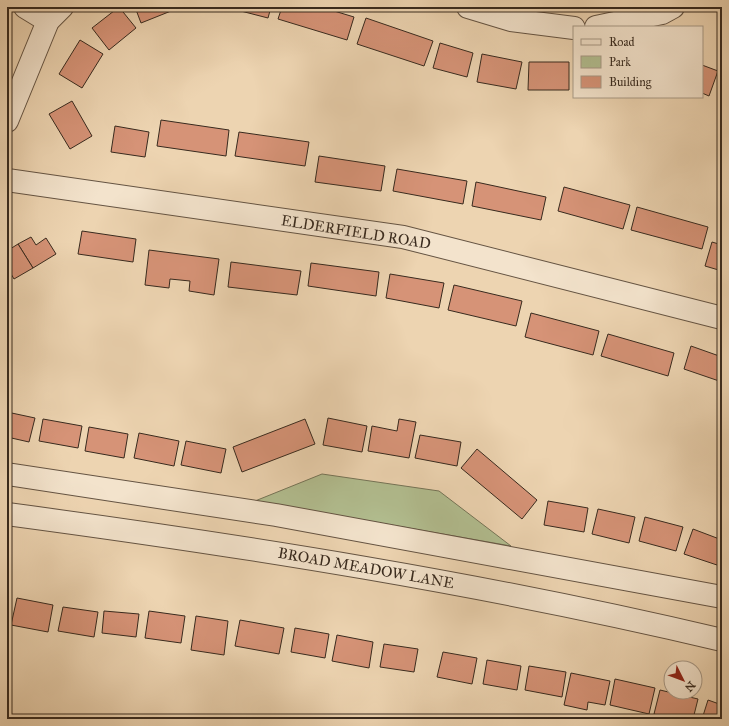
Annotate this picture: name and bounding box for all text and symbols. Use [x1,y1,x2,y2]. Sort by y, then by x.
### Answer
legend [573,26,703,98]
text: Road [609,35,635,49]
text: Park [609,55,631,69]
text: Building [609,75,652,90]
street label: ELDERFIELD ROAD [280,211,432,253]
street label: BROAD MEADOW LANE [277,544,456,592]
north arrow [663,660,703,700]
text: N [682,679,698,695]

